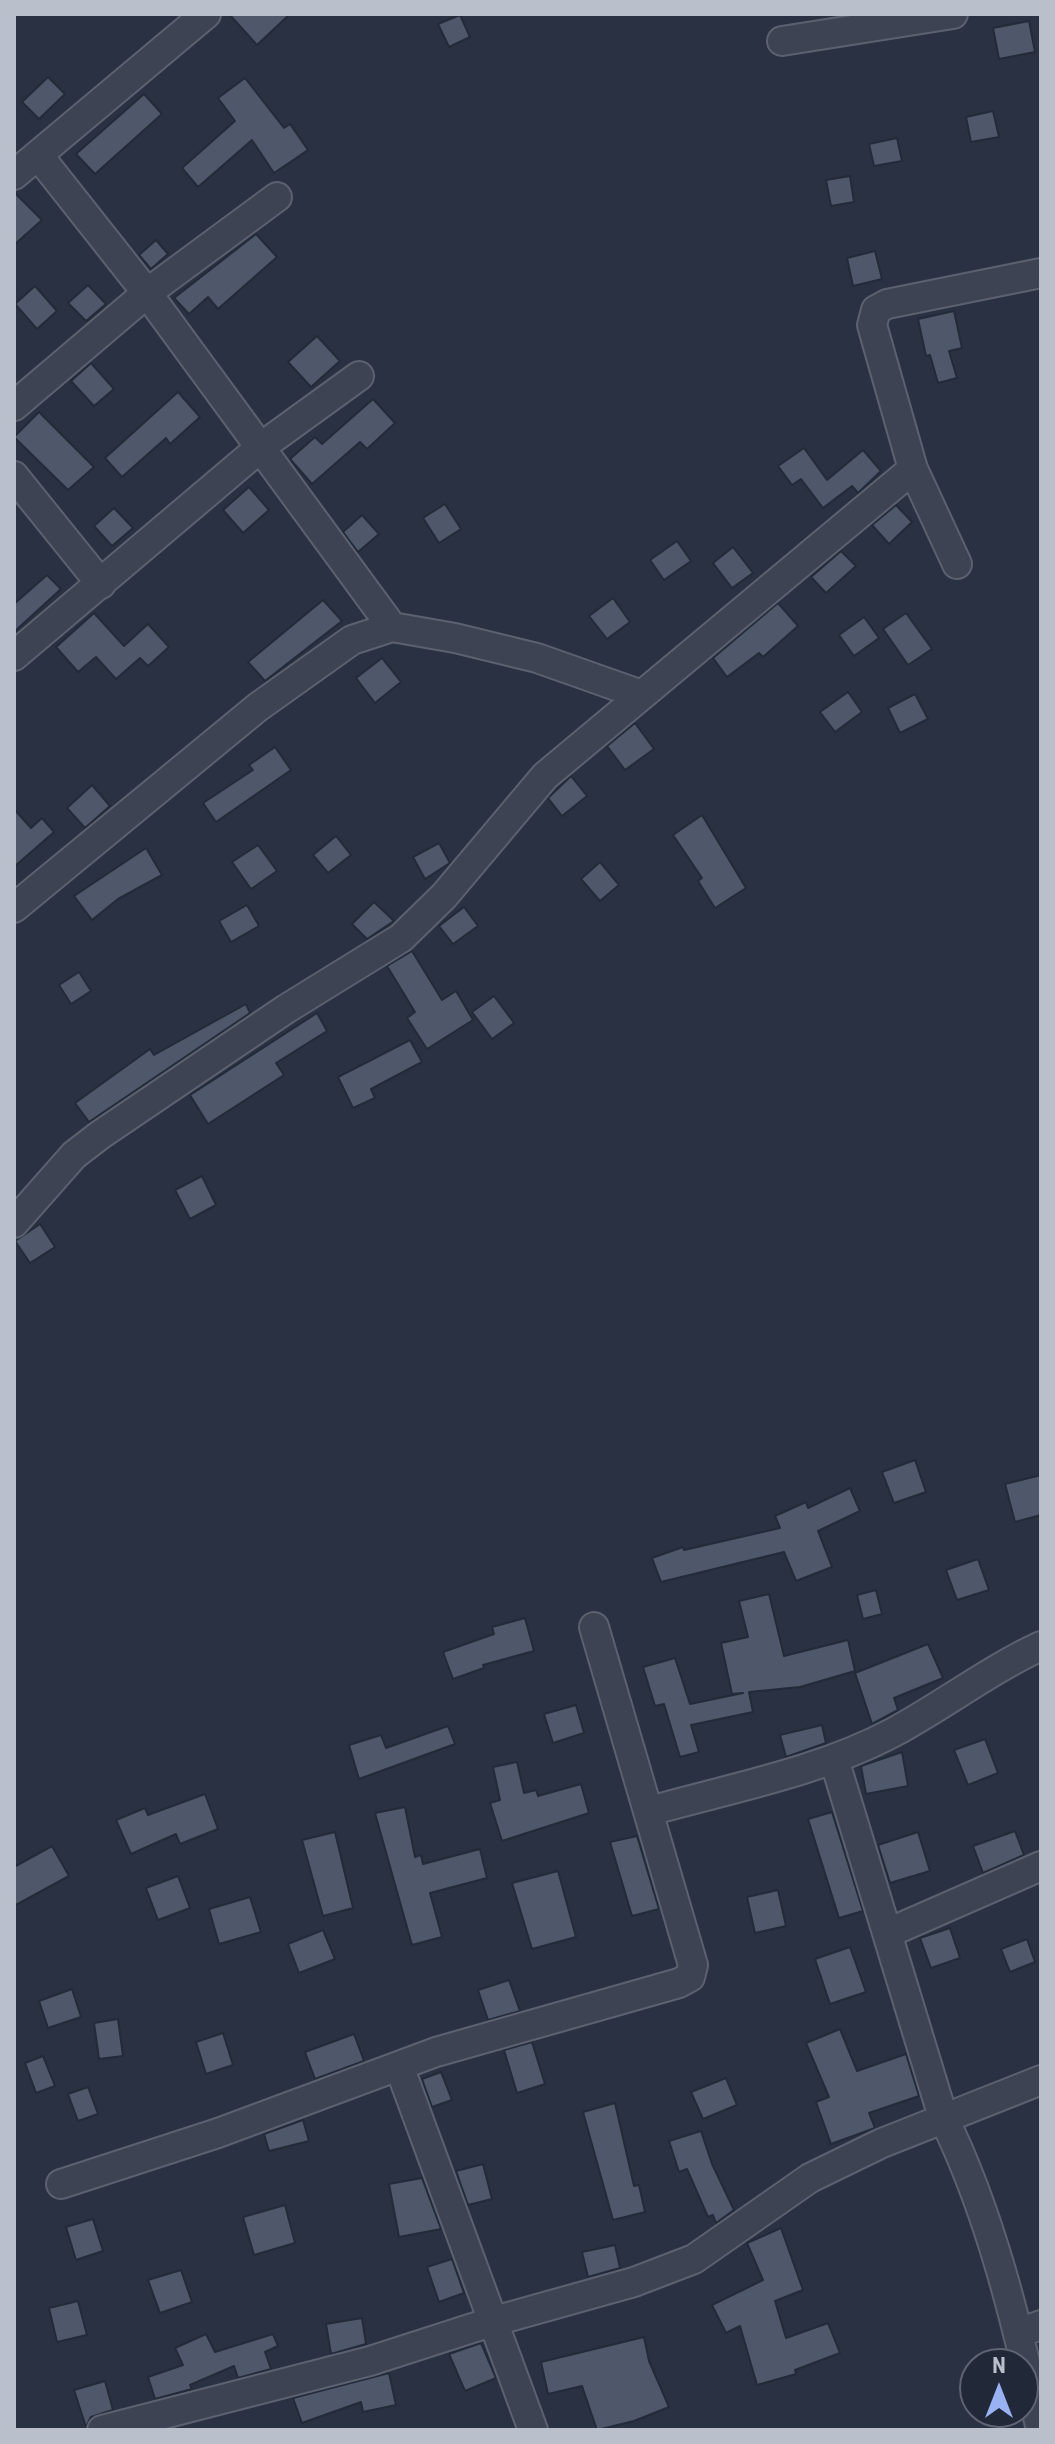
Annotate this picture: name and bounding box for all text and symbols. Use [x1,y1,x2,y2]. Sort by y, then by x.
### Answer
north arrow [959,2348,1039,2428]
text: N [992,2353,1006,2378]

